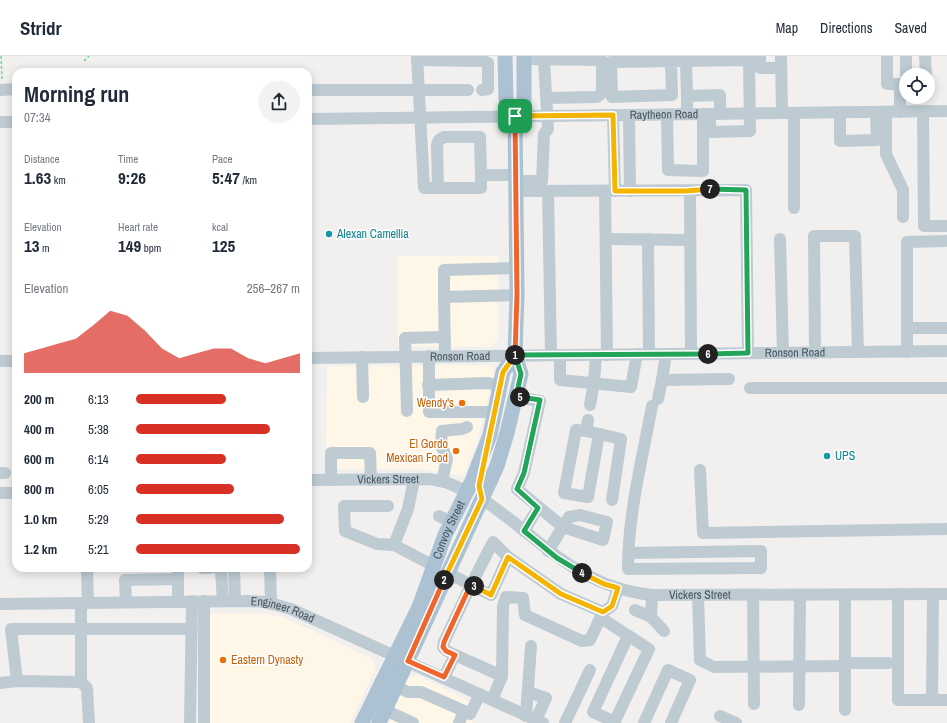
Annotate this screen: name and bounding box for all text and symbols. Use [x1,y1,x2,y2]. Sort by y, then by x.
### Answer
text: Stridr [20,15,62,41]
text: Map [776,19,798,37]
text: Directions [820,19,872,37]
text: Saved [894,19,927,37]
map controls [899,68,935,104]
button: locate [899,68,935,104]
text: Morning run [24,79,129,109]
button: share [258,81,300,123]
pin [498,99,532,133]
icon: arrive [504,105,526,127]
street label: Raytheon Road [630,106,698,123]
text: 07:34 [24,109,51,126]
text: Distance [24,152,60,166]
text: Time [118,152,138,166]
text: Pace [212,152,233,166]
text: 1.63 [24,166,51,189]
text: 9:26 [118,166,146,189]
text: 5:47 [212,166,240,189]
text: km [51,173,66,187]
text: /km [240,173,257,187]
pin: 7 [700,179,720,199]
text: 7 [707,182,713,196]
text: Elevation [24,220,62,234]
text: Heart rate [118,220,158,234]
text: kcal [212,220,228,234]
place label: Alexan Camellia [336,226,409,242]
marker: Alexan Camellia [324,229,334,239]
text: 13 [24,234,40,257]
text: 149 [118,234,141,257]
text: 125 [212,234,235,257]
text: m [40,241,50,255]
text: bpm [141,241,161,255]
text: Elevation [24,280,68,297]
text: 256–267 m [247,280,300,297]
pin: 6 [698,344,718,364]
street label: Ronson Road [765,344,825,361]
pin: 1 [505,345,525,365]
text: 6 [705,347,711,361]
street label: Ronson Road [430,348,490,365]
text: 1 [512,348,518,362]
pin: 5 [510,387,530,407]
text: 5 [517,390,523,404]
text: 200 m [24,391,54,408]
text: 6:13 [88,391,109,408]
place label: Wendy's [417,395,454,411]
marker: Wendy's [457,398,467,408]
text: 400 m [24,421,54,438]
text: 5:38 [88,421,109,438]
place label: El Gordo Mexican Food [386,436,448,466]
marker: El Gordo Mexican Food [451,446,461,456]
place label: UPS [835,448,856,464]
text: 600 m [24,451,54,468]
text: 6:14 [88,451,109,468]
marker: UPS [822,451,832,461]
street label: Vickers Street [357,471,419,488]
text: 800 m [24,481,54,498]
text: 6:05 [88,481,109,498]
street label: Convoy Street [429,498,469,561]
text: 1.0 km [24,511,57,528]
text: 5:29 [88,511,109,528]
text: 1.2 km [24,541,57,558]
text: 5:21 [88,541,109,558]
pin: 4 [572,563,592,583]
text: 4 [579,566,585,580]
pin: 2 [434,570,454,590]
text: 2 [441,573,447,587]
pin: 3 [464,576,484,596]
text: 3 [471,579,477,593]
street label: Vickers Street [669,587,731,603]
street label: Engineer Road [250,593,317,627]
place label: Eastern Dynasty [231,652,303,668]
marker: Eastern Dynasty [218,655,228,665]

